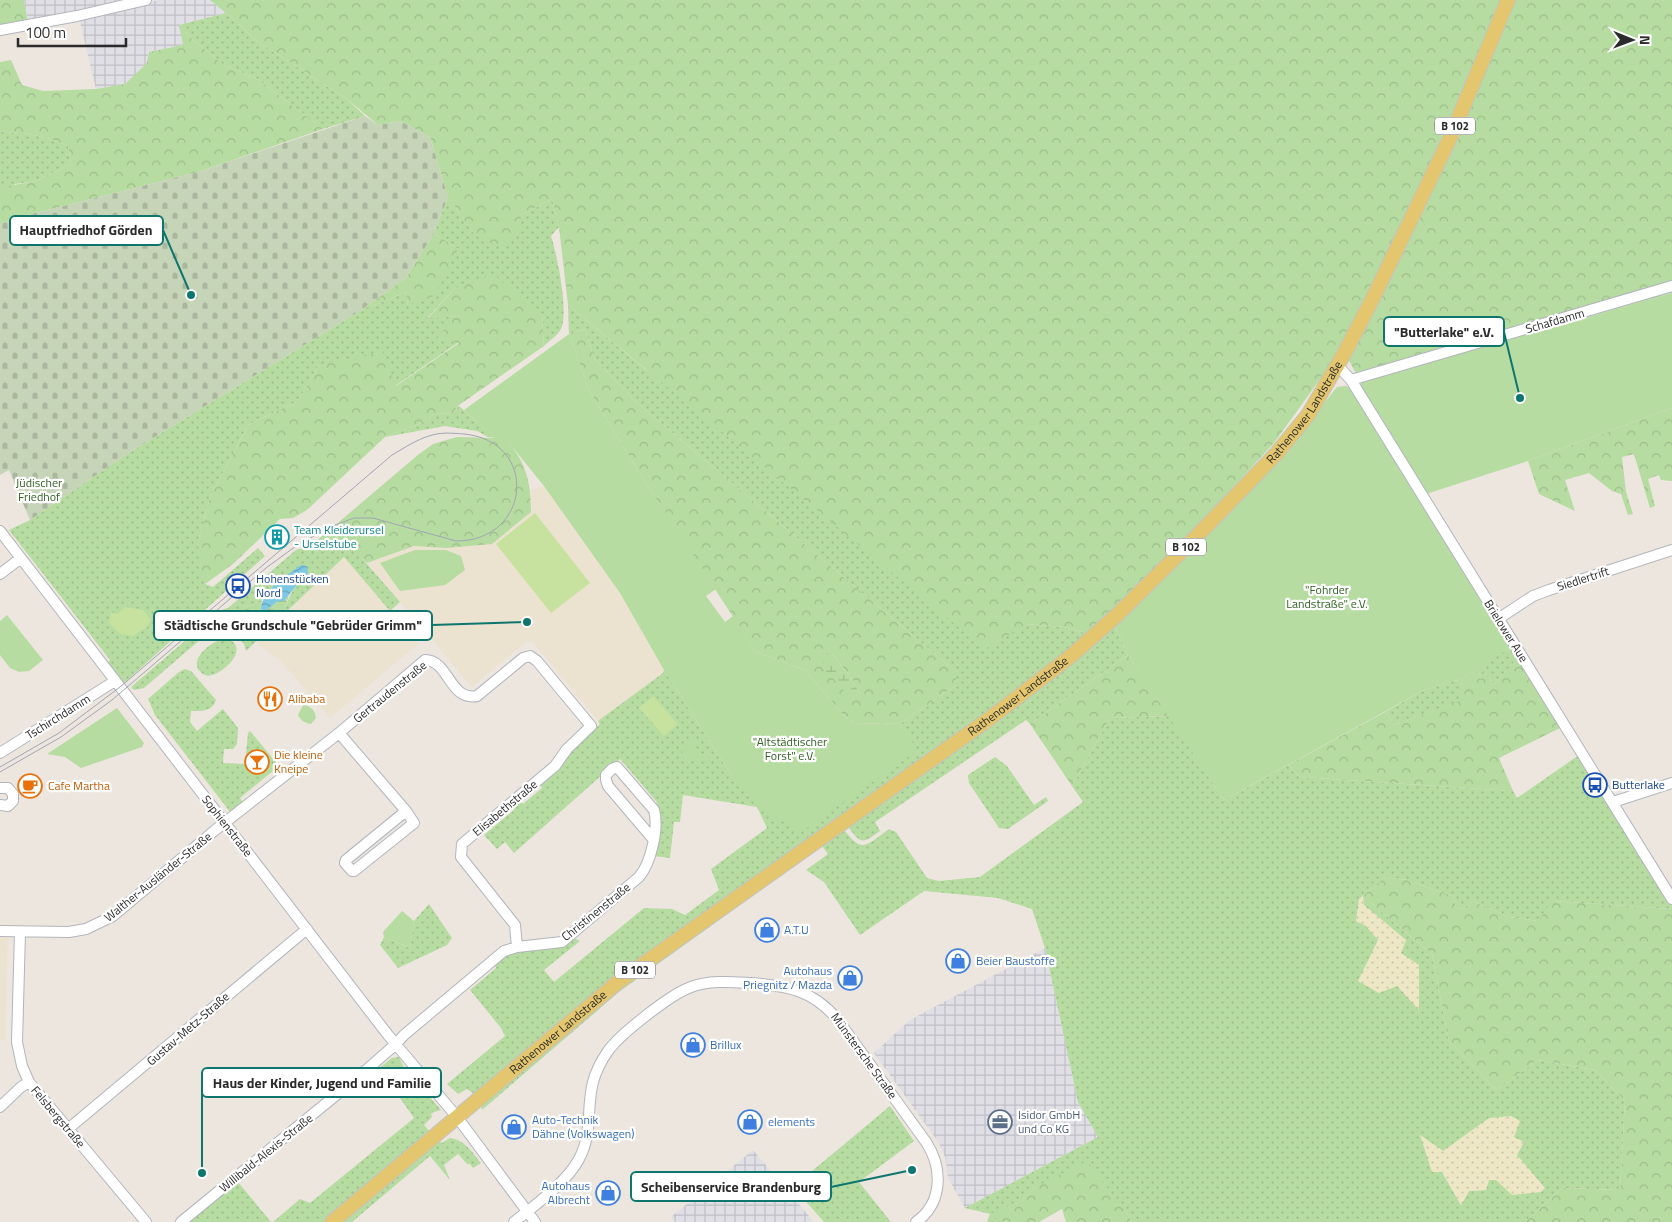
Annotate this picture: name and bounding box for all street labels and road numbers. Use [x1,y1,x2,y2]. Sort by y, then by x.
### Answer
road number: B 102 [1435,118,1475,134]
street label: Schafdamm [1523,303,1587,338]
street label: Rathenower Landstraße [1261,357,1347,468]
road number: B 102 [1166,538,1206,556]
street label: Siedlertrift [1554,561,1612,596]
street label: Brielower Aue [1480,596,1533,666]
street label: Rathenower Landstraße [963,651,1072,740]
street label: Gertraudenstraße [349,656,431,727]
street label: Tschirchdamm [22,689,94,744]
street label: Elisabethstraße [468,775,541,840]
street label: Sophienstraße [197,791,258,861]
street label: Walther-Ausländer-Straße [100,827,216,926]
street label: Christinenstraße [557,878,634,945]
road number: B 102 [615,962,655,978]
street label: Rathenower Landstraße [505,985,611,1079]
street label: Gustav-Metz-Straße [142,987,233,1070]
street label: Münstersche Straße [827,1009,902,1103]
street label: Felsbergstraße [27,1081,90,1152]
street label: Willibald-Alexis-Straße [215,1109,317,1197]

